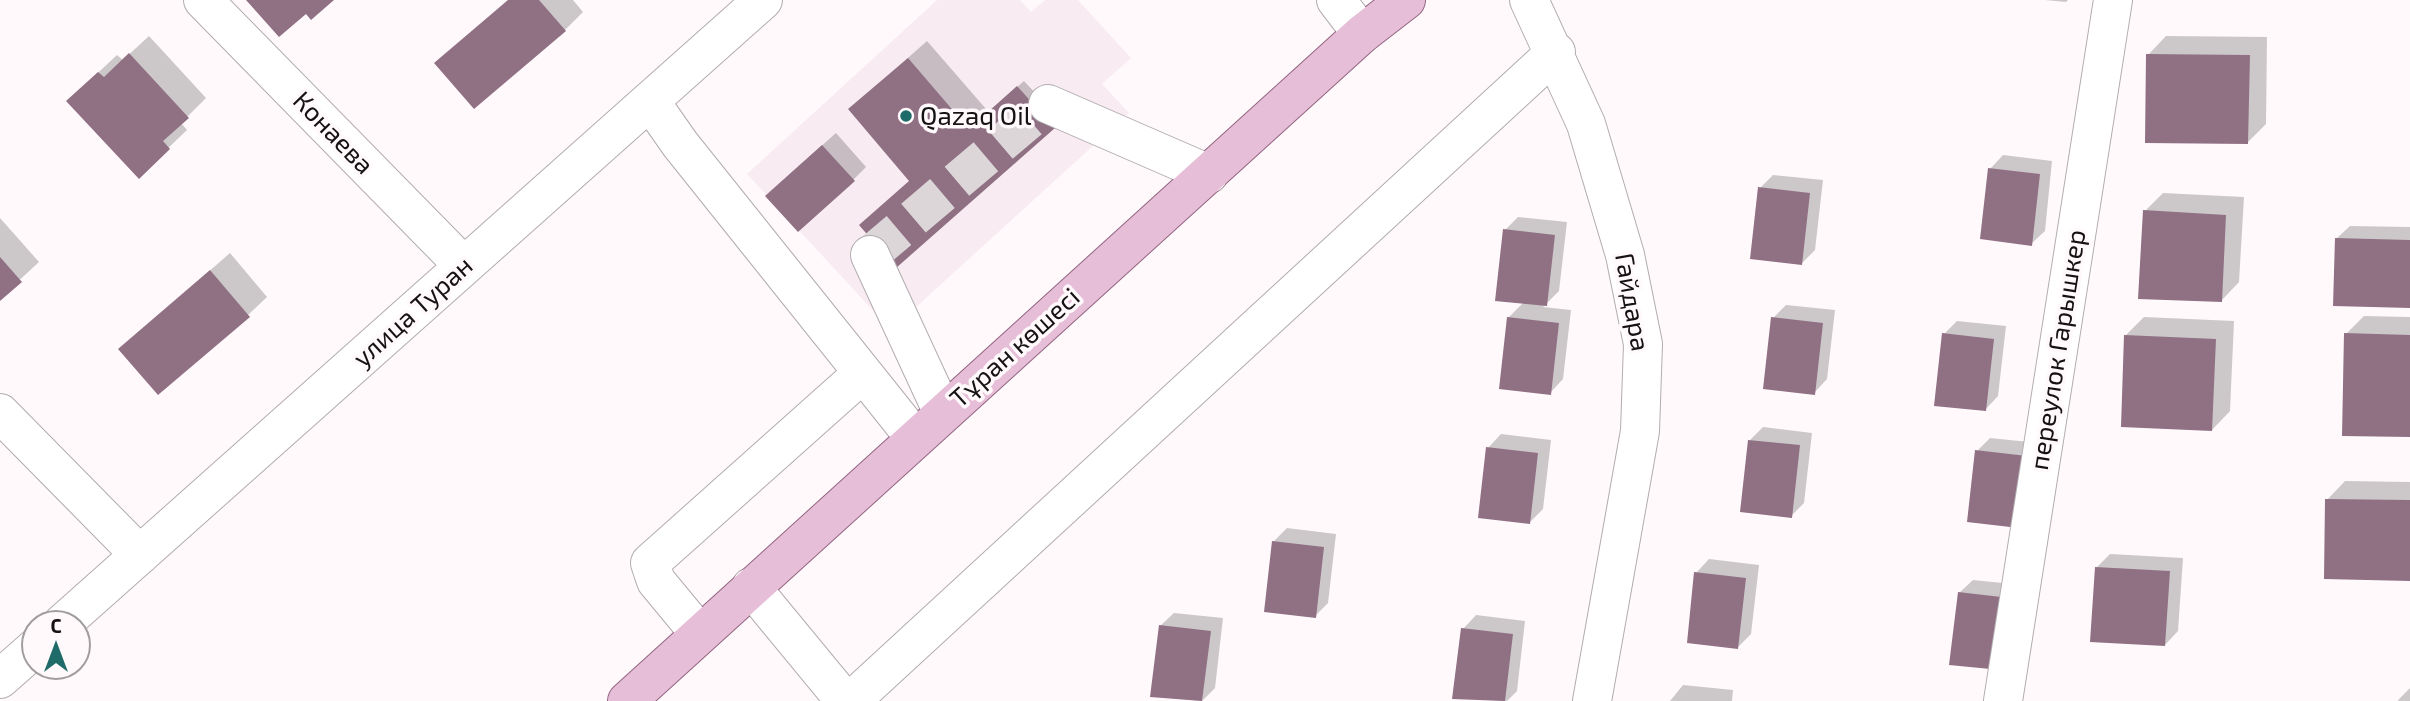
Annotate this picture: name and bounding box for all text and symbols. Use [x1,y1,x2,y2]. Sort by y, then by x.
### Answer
street label: Конаева [286,85,380,181]
place label: Qazaq Oil [920,100,1031,132]
marker: Qazaq Oil [898,108,914,124]
street label: переулок Гарышкер [2024,228,2092,472]
street label: улица Туран [347,250,479,374]
street label: Гайдара [1608,250,1656,354]
street label: Тұран көшесі [944,282,1086,414]
north arrow [21,610,91,680]
text: С [50,614,62,637]

